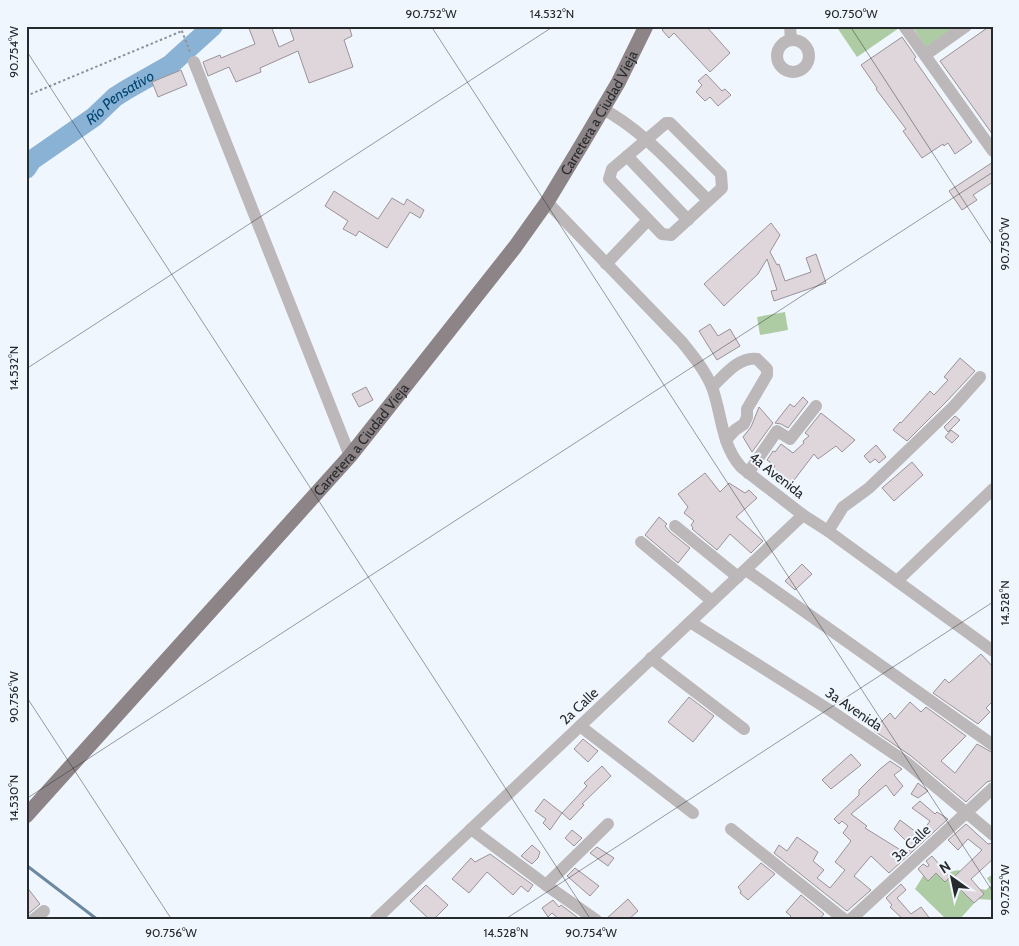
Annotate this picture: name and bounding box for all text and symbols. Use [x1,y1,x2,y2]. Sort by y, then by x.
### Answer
text: 90.752°W [405,6,457,21]
text: 14.532°N [530,6,574,21]
text: 90.750°W [824,6,878,21]
text: 90.754°W [6,26,21,78]
street label: Carretera a Ciudad Vieja [556,47,642,179]
water label: Río Pensativo [83,67,158,129]
text: 90.750°W [997,217,1012,271]
text: 14.532°N [6,346,21,390]
street label: Carretera a Ciudad Vieja [309,379,413,500]
street label: 4a Avenida [746,448,808,502]
text: 14.528°N [997,580,1012,626]
text: 90.756°W [6,671,21,723]
street label: 3a Avenida [822,683,886,735]
street label: 2a Calle [556,684,602,728]
text: 14.530°N [6,775,21,821]
street label: 3a Calle [888,821,934,865]
north arrow [926,854,976,904]
text: N [936,857,954,877]
text: 90.752°W [997,864,1012,916]
text: 90.756°W [145,925,197,940]
text: 14.528°N [483,925,529,940]
text: 90.754°W [565,925,617,940]

